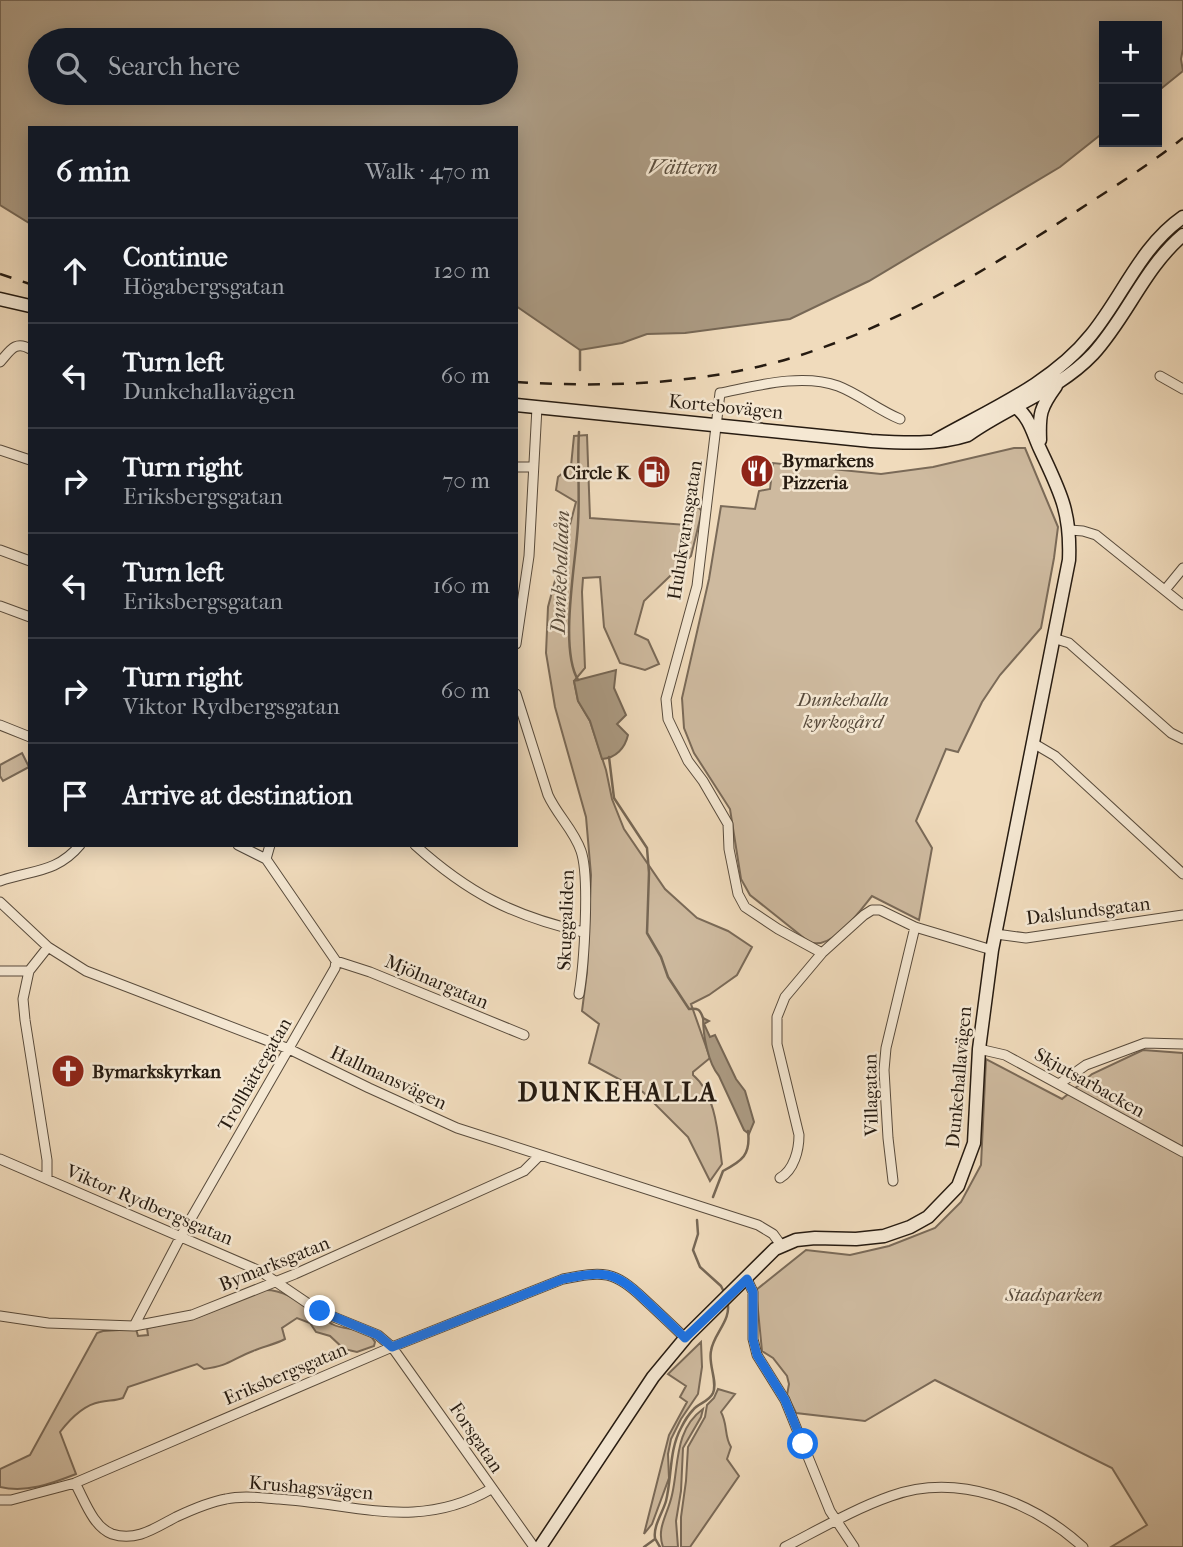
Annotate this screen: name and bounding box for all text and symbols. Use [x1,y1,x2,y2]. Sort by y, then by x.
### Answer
map controls [1099,21,1162,147]
button: + [1099,21,1162,84]
search box [28,28,518,105]
icon: search [52,48,90,86]
text: Search here [108,51,240,82]
button: − [1099,84,1162,147]
text: 6 min [56,154,130,189]
water label: Vättern [648,155,718,179]
text: Walk · 470 m [365,158,490,185]
text: Continue [123,242,228,273]
icon: ahead [56,252,94,290]
text: 120 m [433,257,490,284]
text: Högabergsgatan [123,273,285,300]
text: Turn left [123,347,224,378]
icon: left [56,357,94,395]
text: 60 m [441,362,490,389]
text: Dunkehallavägen [123,378,295,405]
street label: Kortebovägen [667,390,784,424]
place label: Bymarkens Pizzeria [782,450,874,494]
text: Turn right [123,452,243,483]
restaurant icon: Bymarkens Pizzeria [738,452,776,490]
fuel station icon: Circle K [635,453,673,491]
street label: Hulukvarnsgatan [663,459,707,602]
icon: right [56,462,94,500]
place label: Circle K [563,462,631,484]
text: 70 m [442,467,490,494]
text: Eriksbergsgatan [123,483,283,510]
water label: Dunkehallaån [546,509,574,636]
text: Turn left [123,557,224,588]
icon: left [56,567,94,605]
text: 160 m [433,572,490,599]
text: Eriksbergsgatan [123,588,283,615]
text: Turn right [123,662,243,693]
icon: right [56,672,94,710]
text: 60 m [441,677,490,704]
park label: Dunkehalla kyrkogård [795,689,889,733]
text: Viktor Rydbergsgatan [123,693,340,720]
icon: arrive [56,777,94,815]
text: Arrive at destination [123,780,353,811]
street label: Skuggaliden [553,869,579,971]
street label: Dalslundsgatan [1025,892,1152,930]
street label: Mjölnargatan [382,950,492,1014]
street label: Dunkehallavägen [942,1005,976,1149]
street label: Trollhättegatan [213,1014,296,1135]
street label: Hallmansvägen [327,1041,450,1114]
street label: Skjutsarbacken [1030,1043,1149,1122]
church icon: Bymarkskyrkan [49,1052,87,1090]
street label: Villagatan [859,1053,883,1138]
place label: Bymarkskyrkan [92,1061,222,1083]
district label: DUNKEHALLA [518,1077,718,1108]
street label: Viktor Rydbergsgatan [62,1159,236,1250]
street label: Bymarksgatan [216,1232,333,1296]
park label: Stadsparken [1004,1284,1103,1306]
route end [304,1295,335,1326]
street label: Eriksbergsgatan [220,1338,350,1410]
street label: Forsgatan [445,1398,508,1477]
route start [787,1428,818,1459]
street label: Krushagsvägen [248,1472,374,1504]

